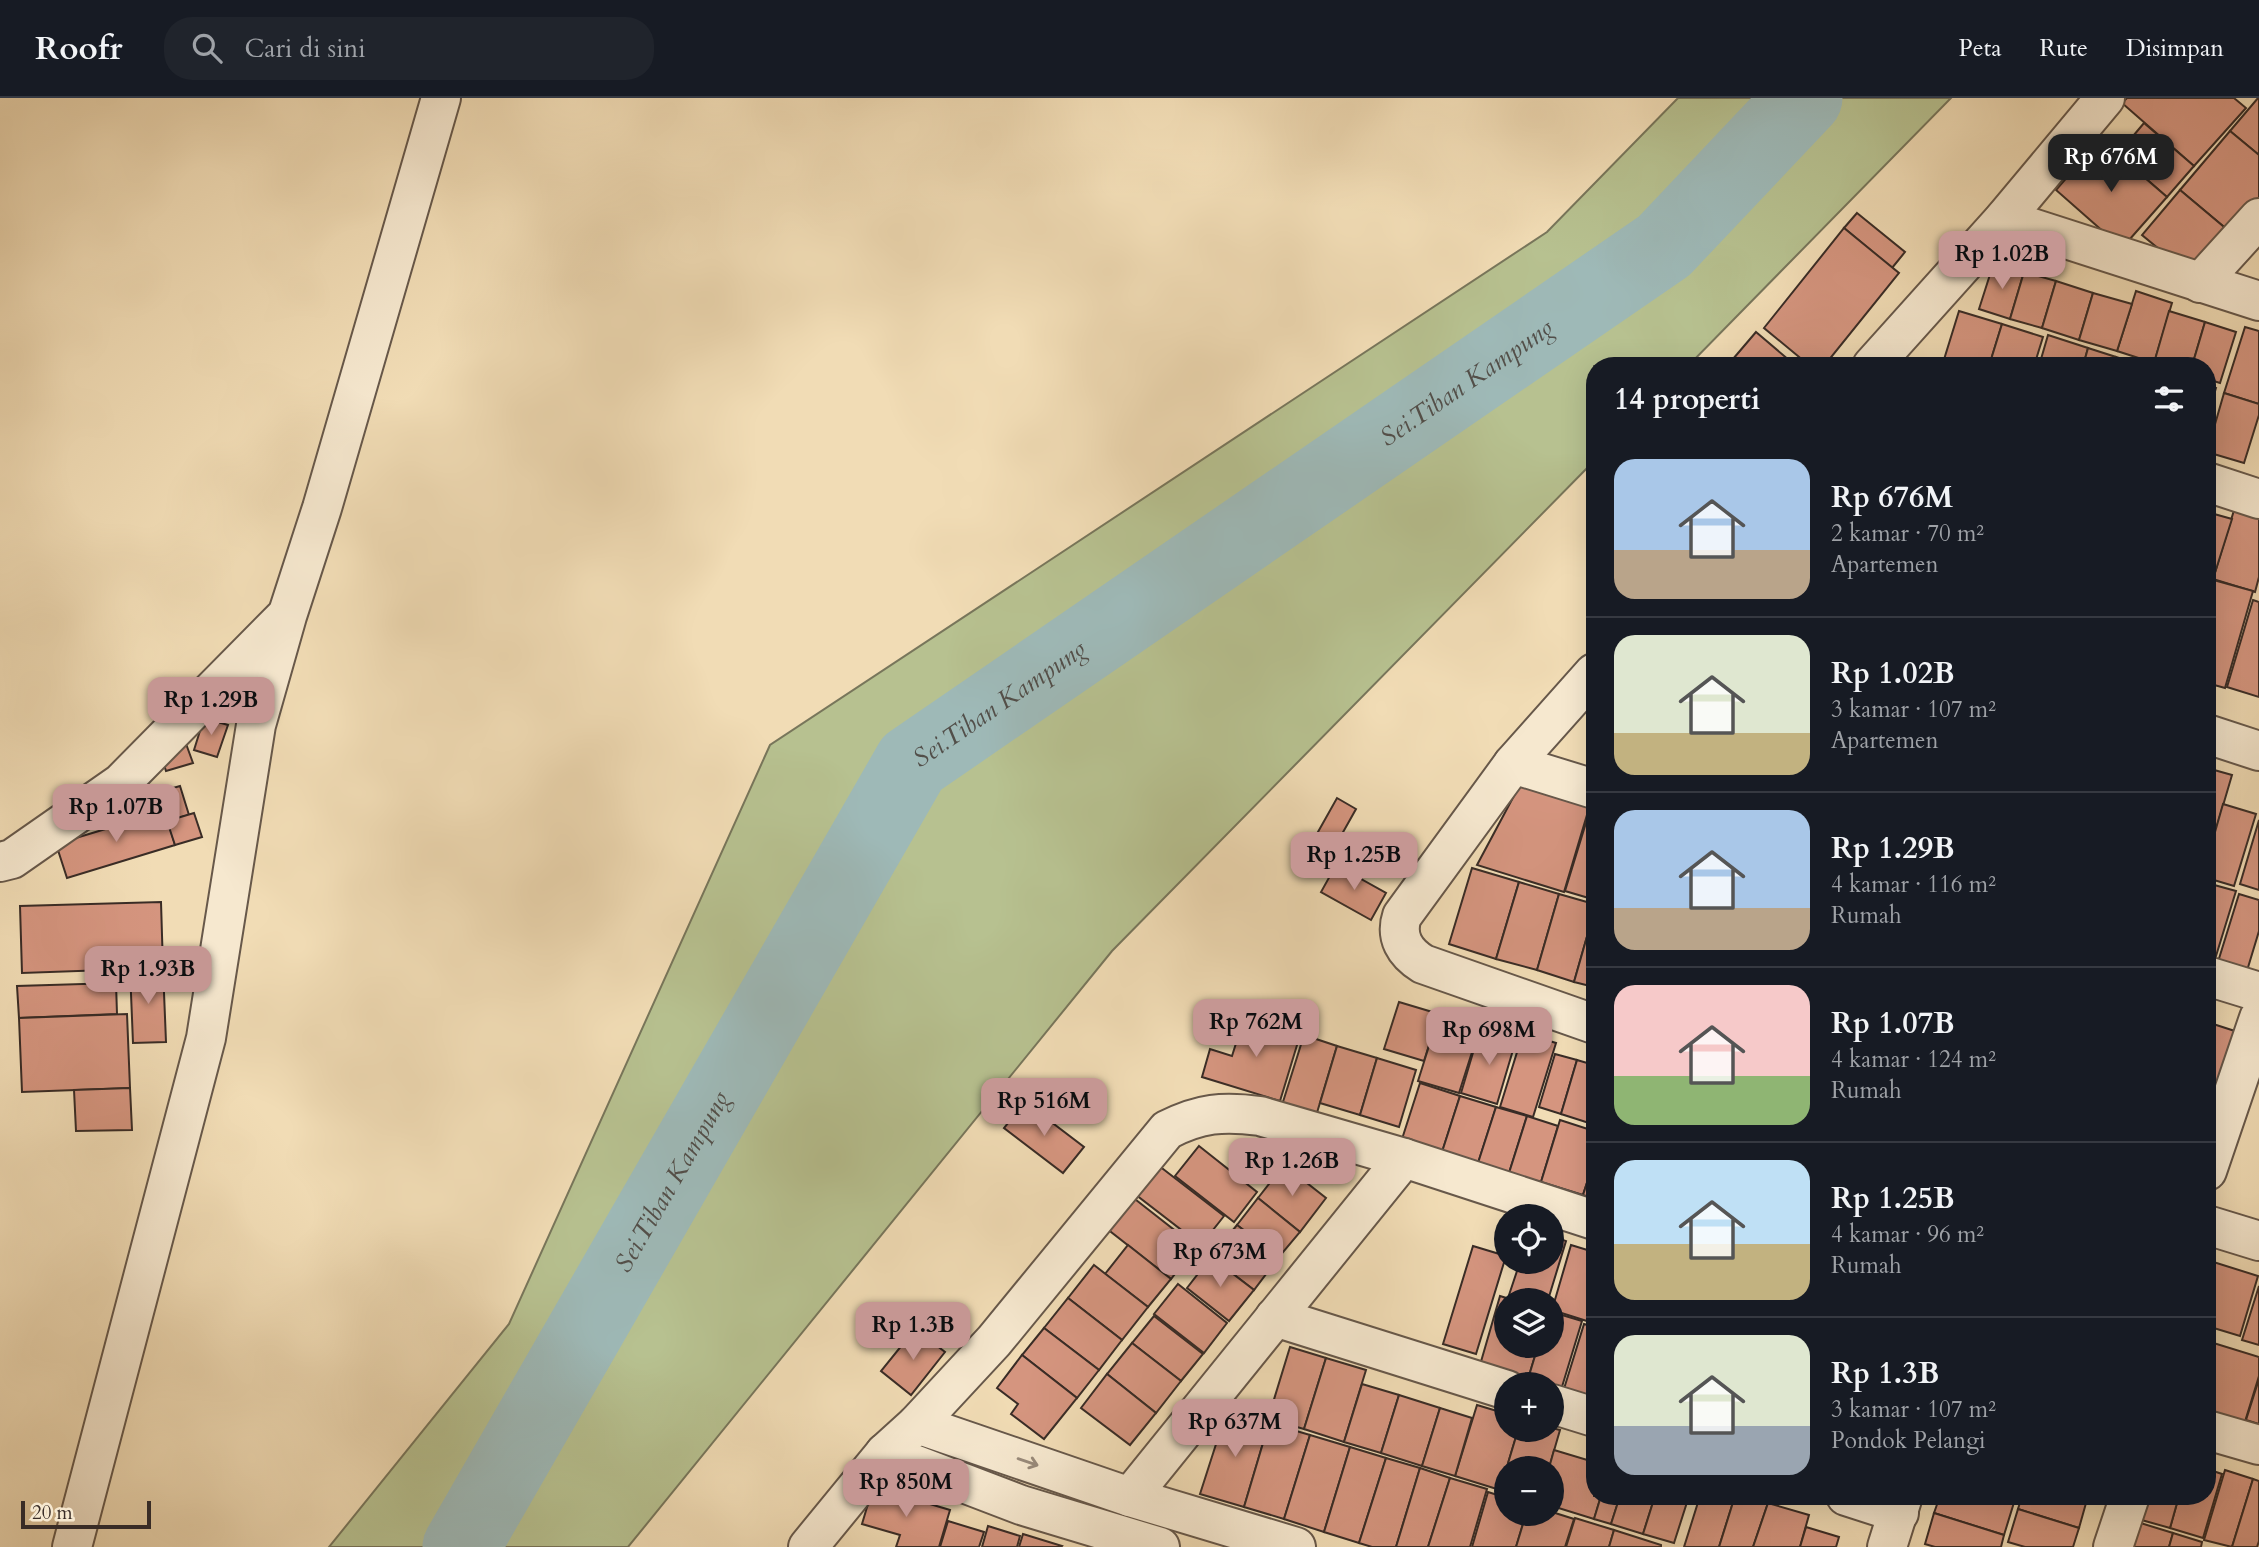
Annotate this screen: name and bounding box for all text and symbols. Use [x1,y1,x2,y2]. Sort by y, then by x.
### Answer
search box [164,17,654,80]
text: Roofr [35,26,122,71]
icon: search [188,29,226,67]
text: Cari di sini [244,31,366,66]
text: Peta [1959,32,2002,65]
text: Rute [2040,32,2088,65]
text: Disimpan [2126,32,2224,65]
pin: Rp 676M [2046,134,2176,194]
text: Rp 676M [2064,141,2158,172]
pin: Rp 1.02B [1930,232,2074,291]
text: Rp 1.02B [1955,238,2049,269]
water label: Sei.Tiban Kampung [1373,310,1561,455]
text: 14 properti [1614,379,1760,420]
icon: filters [2150,380,2188,418]
text: Rp 676M [1831,477,1953,518]
icon: home [1670,487,1754,571]
text: 2 kamar · 70 m² [1831,518,1984,549]
text: Apartemen [1831,549,1939,580]
water label: Sei.Tiban Kampung [905,631,1093,776]
text: Rp 1.02B [1831,653,1955,694]
icon: home [1670,663,1754,747]
pin: Rp 1.29B [139,678,283,737]
text: Rp 1.29B [164,684,258,715]
text: 3 kamar · 107 m² [1831,694,1996,725]
text: Apartemen [1831,725,1939,756]
pin: Rp 1.07B [44,784,188,844]
text: Rp 1.07B [69,791,163,822]
text: Rp 1.29B [1831,828,1955,869]
pin: Rp 1.25B [1282,832,1426,892]
icon: home [1670,838,1754,922]
text: Rp 1.25B [1307,839,1401,870]
text: 4 kamar · 116 m² [1831,869,1996,900]
text: Rumah [1831,900,1902,931]
pin: Rp 1.93B [76,946,220,1006]
text: Rp 1.93B [101,953,195,984]
pin: Rp 762M [1191,1000,1321,1059]
text: Rp 1.07B [1831,1003,1955,1044]
text: Rp 762M [1209,1006,1303,1037]
pin: Rp 698M [1424,1007,1554,1067]
icon: home [1670,1013,1754,1097]
text: Rp 698M [1442,1014,1536,1045]
text: 4 kamar · 124 m² [1831,1044,1996,1075]
text: Rumah [1831,1075,1902,1106]
pin: Rp 516M [979,1079,1109,1138]
water label: Sei.Tiban Kampung [606,1084,738,1279]
text: Rp 516M [997,1085,1091,1116]
pin: Rp 1.26B [1220,1138,1364,1198]
text: Rp 1.26B [1245,1145,1339,1176]
text: Rp 1.25B [1831,1178,1955,1219]
icon: home [1670,1188,1754,1272]
map controls [1494,1204,1564,1526]
button: locate [1494,1204,1564,1274]
text: 4 kamar · 96 m² [1831,1219,1984,1250]
pin: Rp 673M [1155,1230,1285,1289]
text: Rp 673M [1173,1236,1267,1267]
text: Rumah [1831,1250,1902,1281]
button: layers [1494,1288,1564,1358]
pin: Rp 1.3B [848,1302,978,1362]
text: Rp 1.3B [871,1309,955,1340]
text: Rp 1.3B [1831,1353,1939,1394]
icon: home [1670,1363,1754,1447]
button: + [1494,1372,1564,1442]
text: 3 kamar · 107 m² [1831,1394,1996,1425]
pin: Rp 637M [1170,1400,1300,1459]
text: Rp 637M [1188,1406,1282,1437]
text: Pondok Pelangi [1831,1425,1986,1456]
button: − [1494,1456,1564,1526]
one-way arrow [1017,1457,1039,1469]
pin: Rp 850M [841,1460,971,1519]
text: Rp 850M [859,1466,953,1497]
scale bar [21,1498,150,1530]
text: 20 m [32,1500,73,1526]

